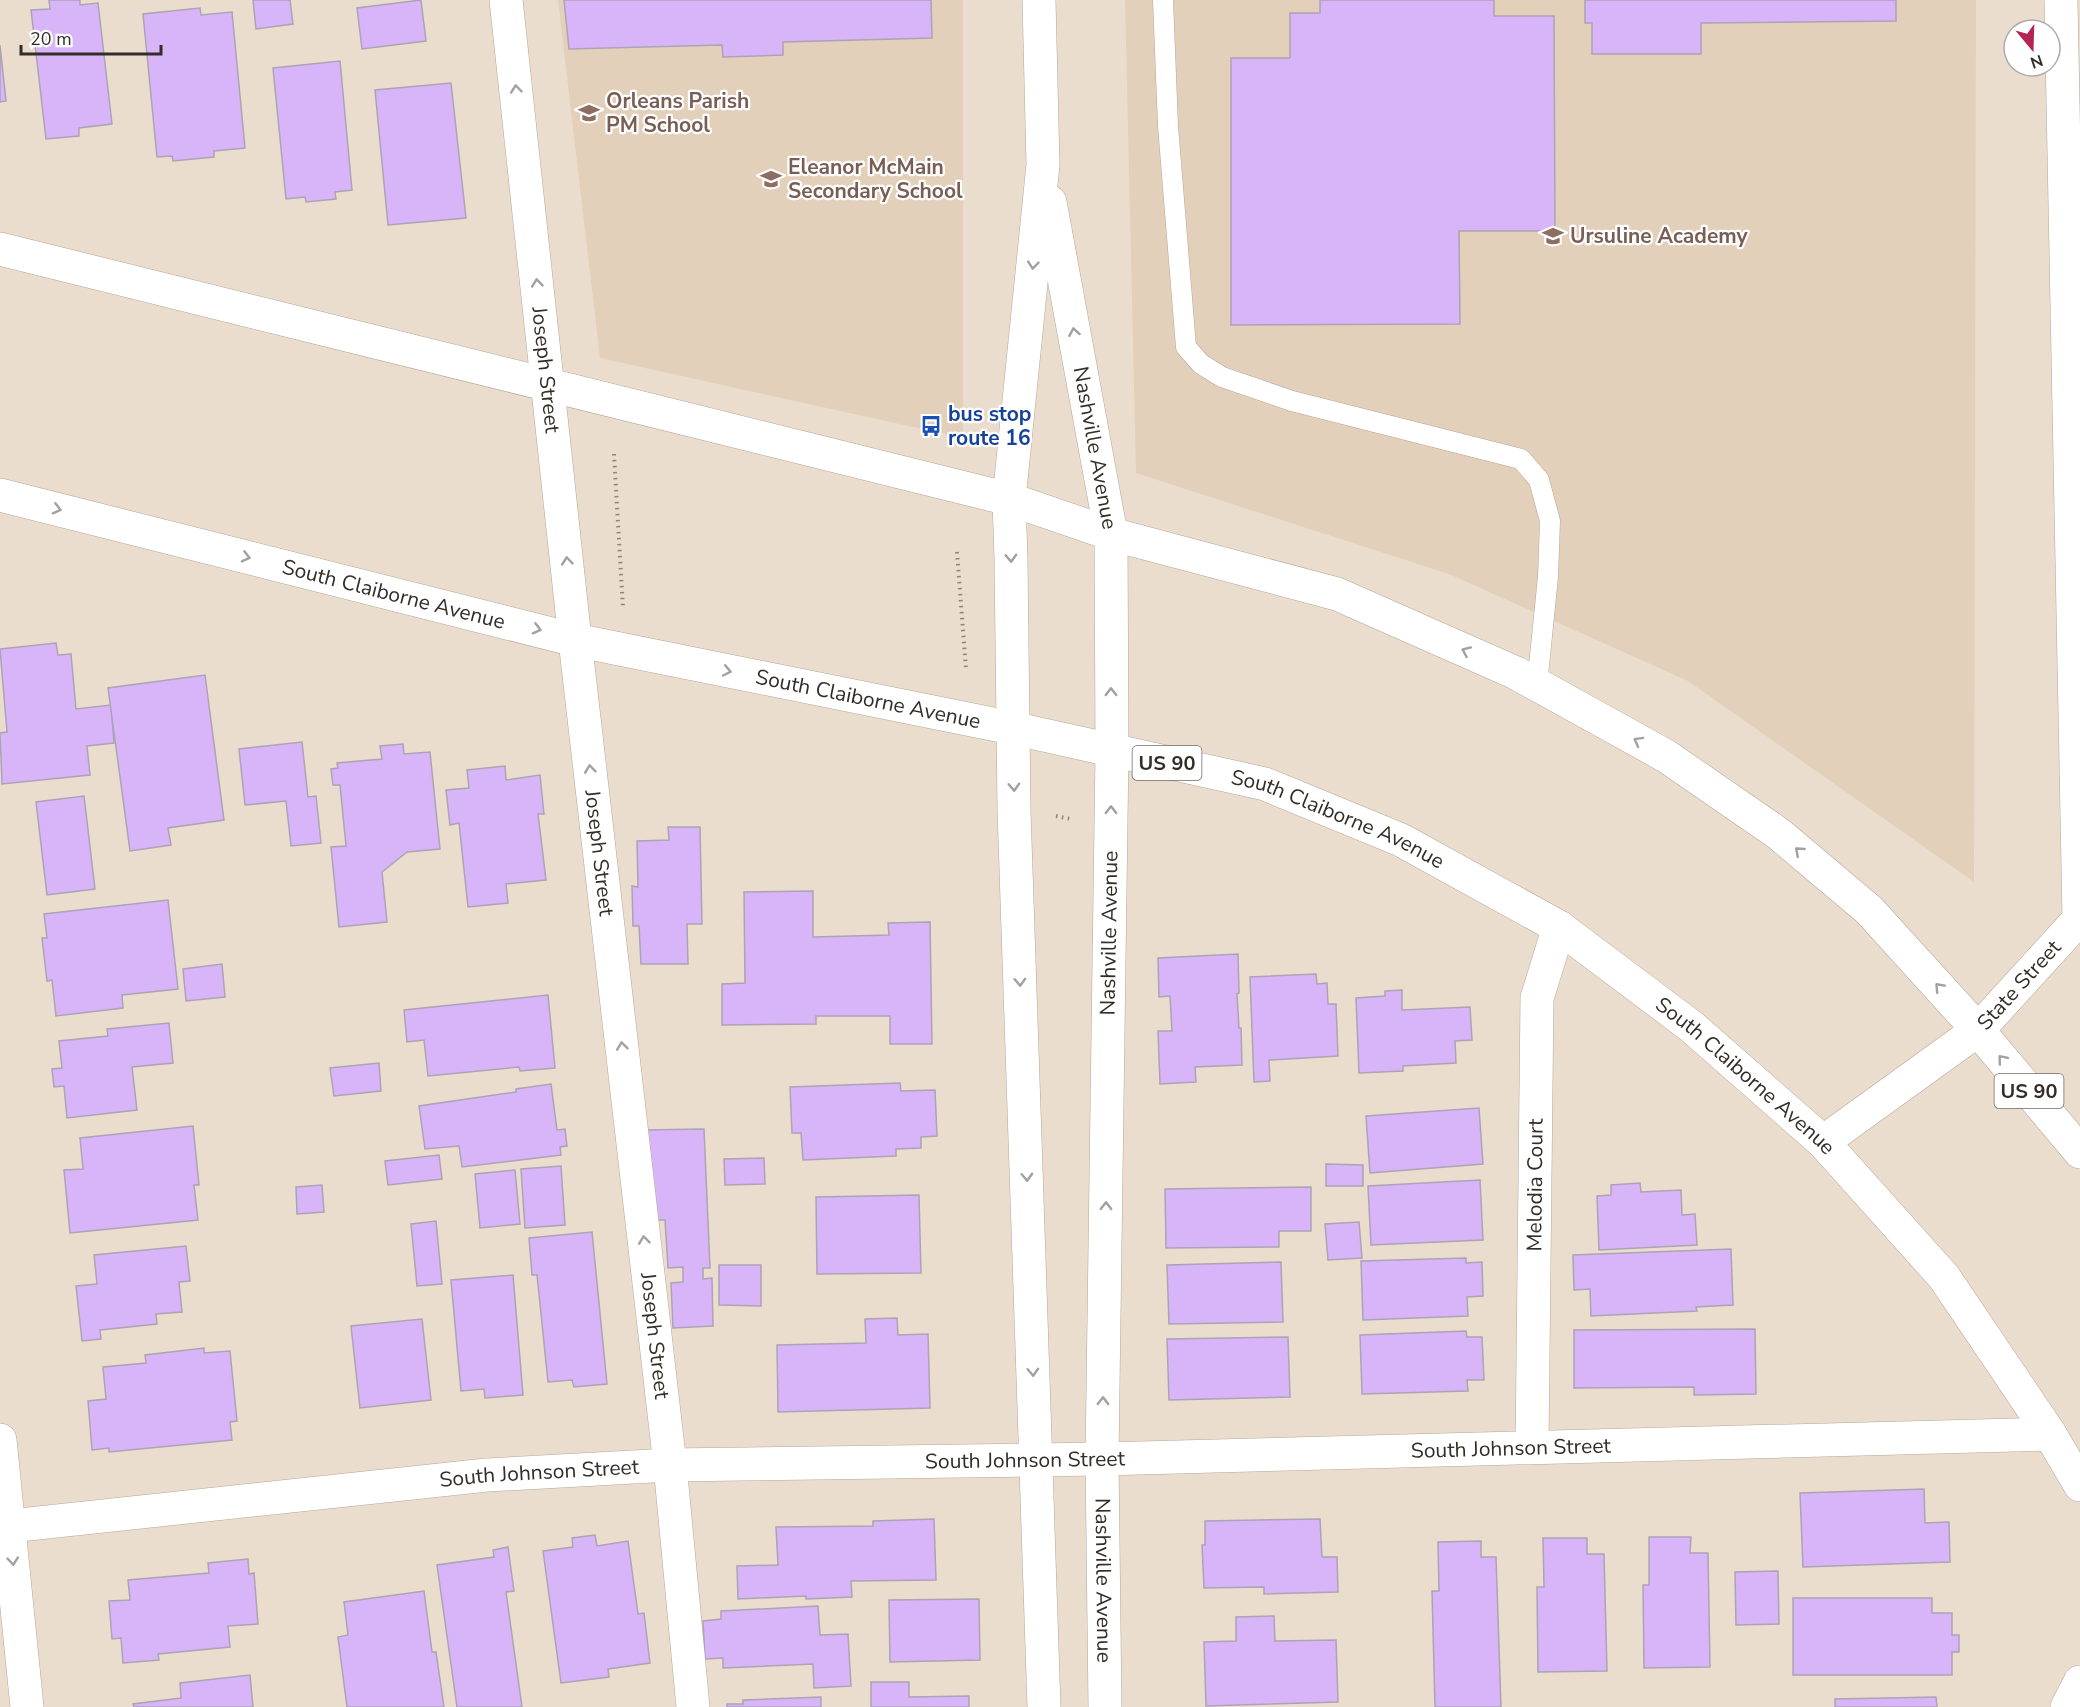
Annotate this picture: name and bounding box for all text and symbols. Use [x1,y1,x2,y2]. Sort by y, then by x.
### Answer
scale bar [21,18,160,56]
north arrow [2002,18,2062,78]
text: 20 m [30,27,72,51]
text: N [2027,49,2046,74]
one-way arrow [510,85,523,94]
place label: Orleans Parish PM School [606,87,749,139]
school or university icon: Orleans Parish PM School [577,101,601,125]
place label: Eleanor McMain Secondary School [788,153,963,205]
school or university icon: Eleanor McMain Secondary School [759,167,783,191]
place label: Ursuline Academy [1570,222,1749,250]
school or university icon: Ursuline Academy [1541,224,1565,248]
one-way arrow [1027,260,1040,269]
one-way arrow [531,279,544,288]
street label: Joseph Street [525,304,567,435]
one-way arrow [1068,327,1081,337]
street label: Nashville Avenue [1067,364,1124,531]
place label: bus stop route 16 [948,400,1031,452]
bus stop icon: bus stop route 16 [919,414,943,438]
one-way arrow [52,502,62,515]
one-way arrow [241,549,251,562]
street label: South Claiborne Avenue [279,553,508,636]
one-way arrow [1005,553,1017,562]
one-way arrow [561,556,574,565]
one-way arrow [532,622,542,635]
one-way arrow [1461,646,1472,658]
street label: South Claiborne Avenue [753,663,983,735]
one-way arrow [722,664,732,677]
one-way arrow [1105,688,1117,697]
one-way arrow [1634,737,1645,748]
road number: US 90 [1132,746,1202,780]
street label: South Claiborne Avenue [1228,763,1449,875]
one-way arrow [584,764,597,773]
one-way arrow [1007,782,1020,791]
street label: Joseph Street [578,787,621,918]
one-way arrow [1105,805,1117,814]
one-way arrow [1795,847,1806,858]
street label: Nashville Avenue [1094,850,1124,1016]
street label: State Street [1971,934,2068,1036]
one-way arrow [1014,977,1026,986]
one-way arrow [1935,983,1946,993]
street label: South Claiborne Avenue [1650,990,1842,1161]
one-way arrow [616,1041,629,1051]
one-way arrow [1998,1054,2009,1065]
road number: US 90 [1994,1074,2064,1108]
street label: Melodia Court [1520,1118,1550,1252]
one-way arrow [1020,1172,1033,1181]
one-way arrow [1099,1201,1112,1210]
one-way arrow [639,1235,651,1244]
street label: Joseph Street [634,1270,676,1401]
one-way arrow [1027,1367,1040,1376]
one-way arrow [1097,1396,1109,1405]
street label: South Johnson Street [1410,1432,1612,1465]
street label: South Johnson Street [925,1444,1126,1475]
street label: South Johnson Street [438,1453,640,1494]
street label: Nashville Avenue [1088,1498,1118,1663]
one-way arrow [6,1556,19,1565]

